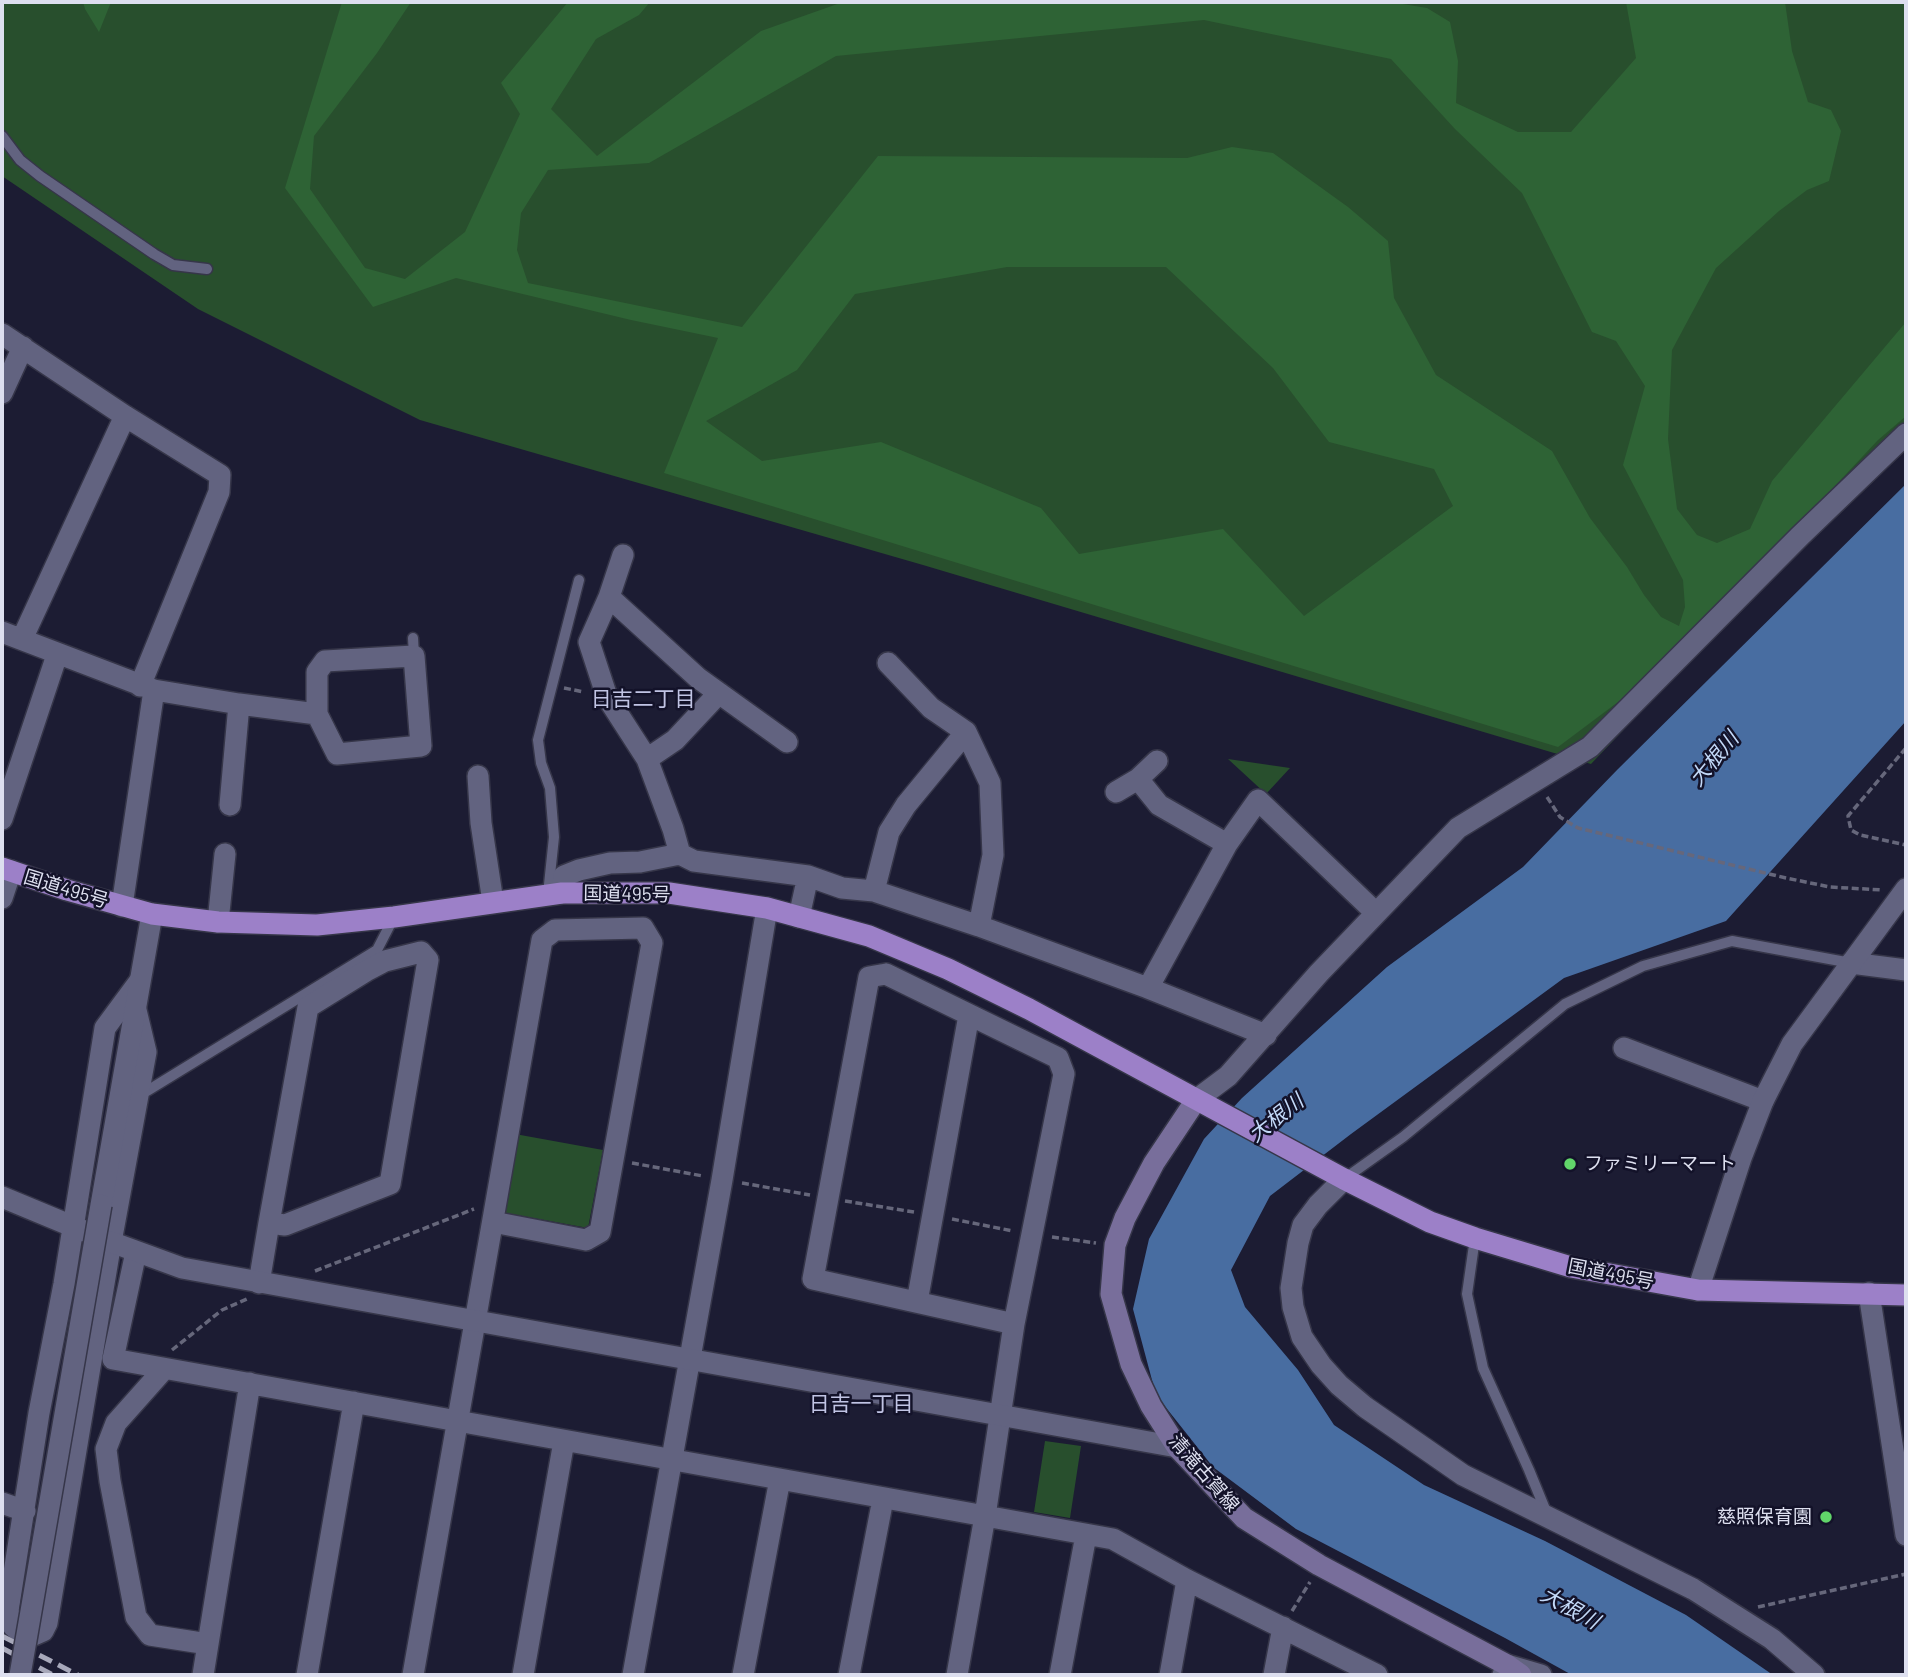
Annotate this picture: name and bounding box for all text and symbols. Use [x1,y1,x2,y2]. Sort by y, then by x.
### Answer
district label: 日吉二丁目 [591,686,695,712]
water label: 大根川 [1684,727,1744,791]
street label: 国道495号 [21,865,111,913]
street label: 国道495号 [583,882,671,906]
water label: 大根川 [1243,1089,1309,1147]
place label: ファミリーマート [1584,1153,1736,1175]
marker: ファミリーマート [1562,1156,1578,1172]
street label: 国道495号 [1566,1254,1656,1294]
district label: 日吉一丁目 [809,1391,913,1417]
street label: 清滝古賀線 [1164,1430,1244,1516]
place label: 慈照保育園 [1717,1506,1812,1528]
marker: 慈照保育園 [1818,1509,1834,1525]
water label: 大根川 [1536,1582,1604,1634]

